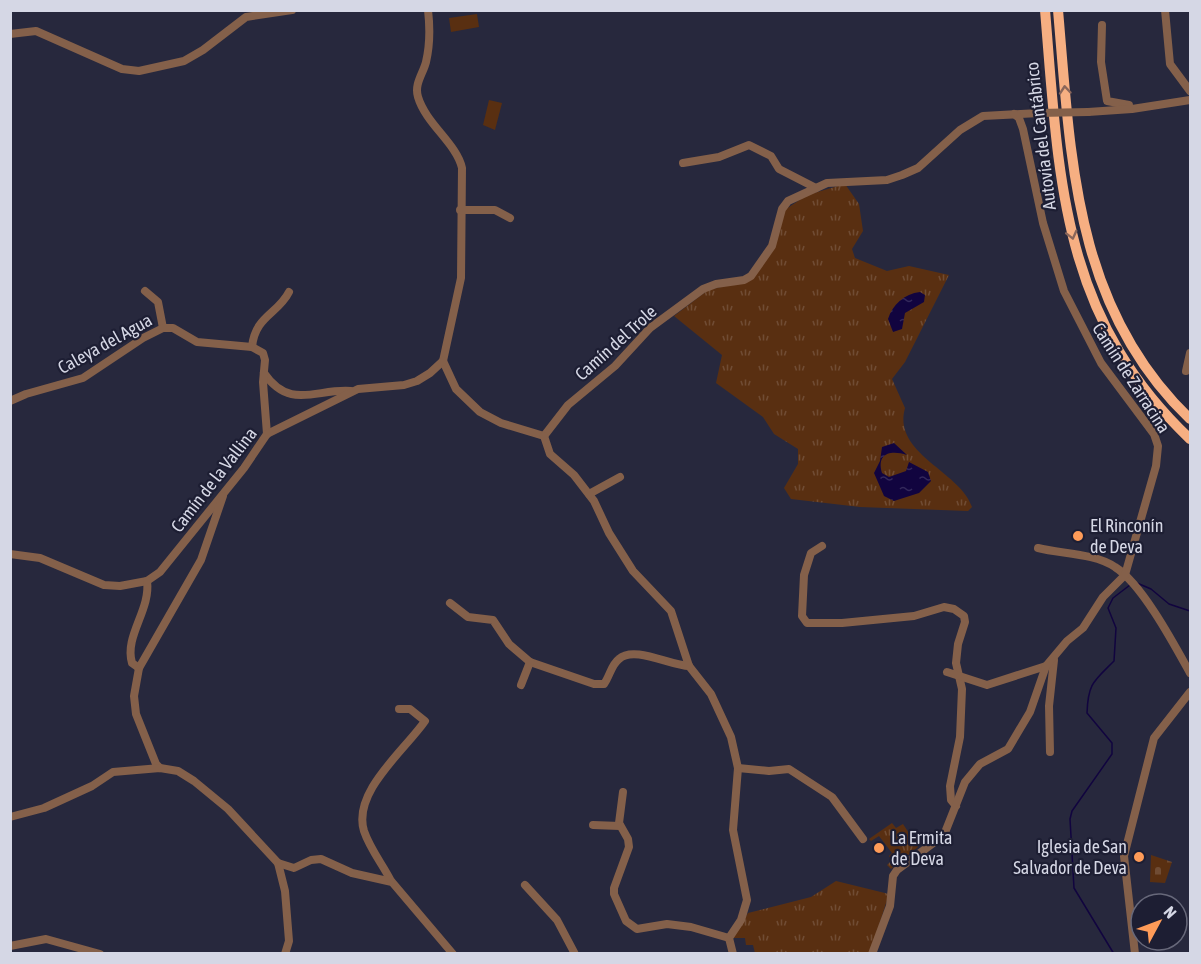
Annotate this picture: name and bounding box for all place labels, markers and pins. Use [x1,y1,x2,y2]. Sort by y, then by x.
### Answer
place label: El Rinconín de Deva [1090,515,1164,557]
marker: El Rinconín de Deva [1071,529,1085,543]
place label: La Ermita de Deva [891,827,952,869]
place label: Iglesia de San Salvador de Deva [1013,836,1127,878]
marker: La Ermita de Deva [872,841,886,855]
marker: Iglesia de San Salvador de Deva [1132,850,1146,864]

